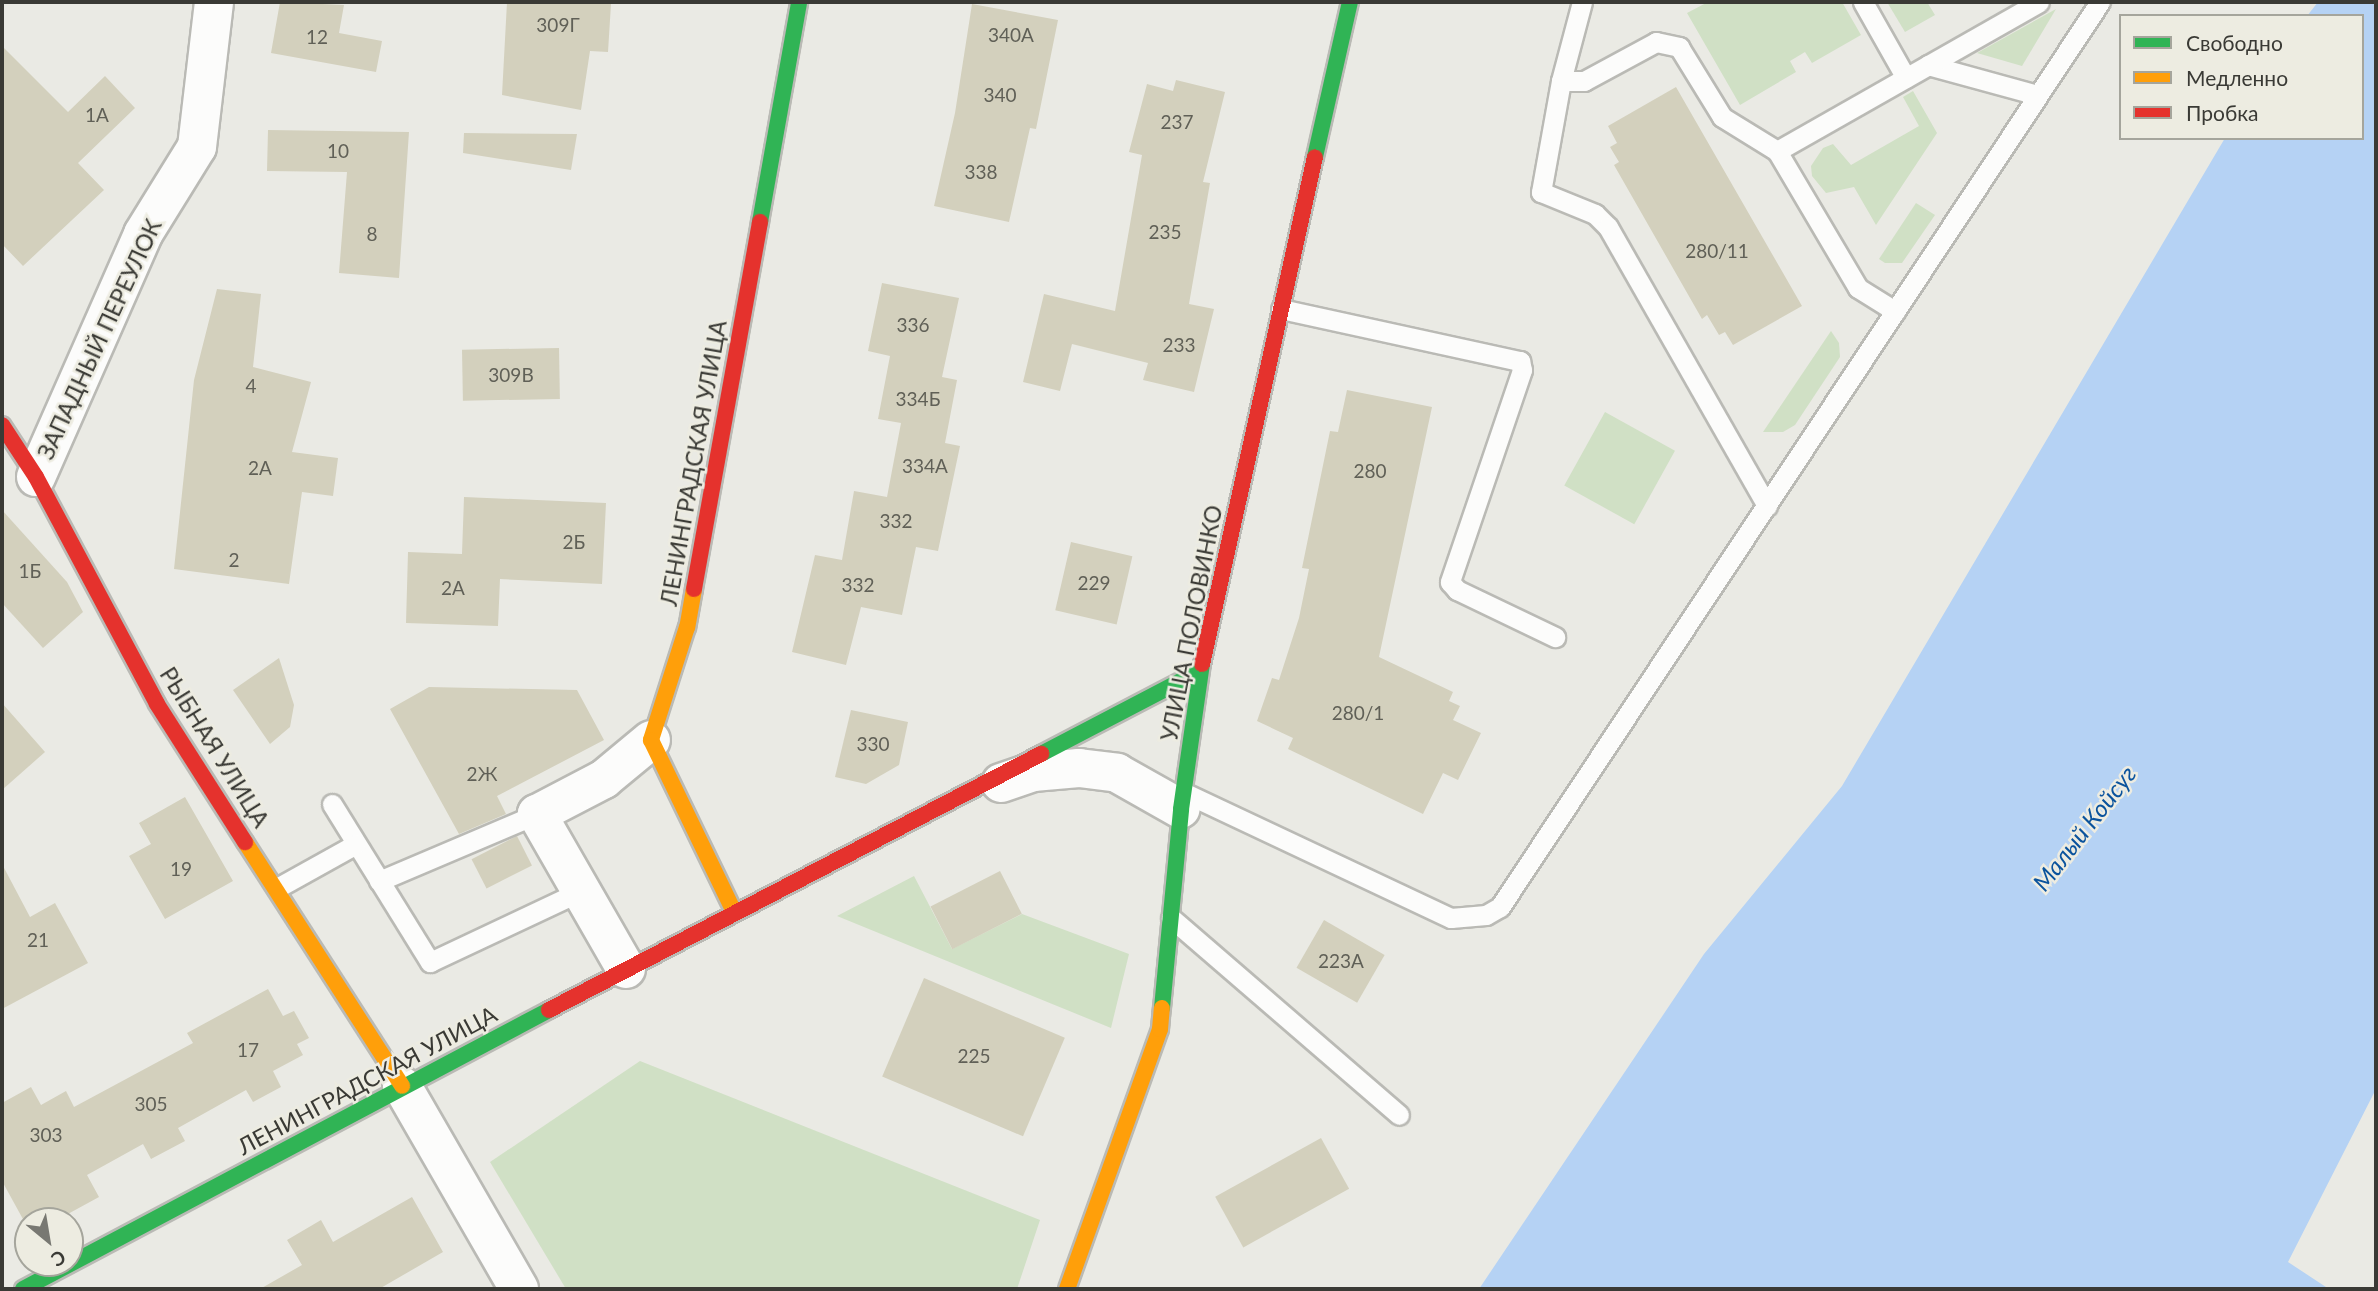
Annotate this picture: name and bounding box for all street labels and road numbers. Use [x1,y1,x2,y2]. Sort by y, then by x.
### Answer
street label: ЗАПАДНЫЙ ПЕРЕУЛОК [31,214,167,464]
street label: ЛЕНИНГРАДСКАЯ УЛИЦА [654,318,732,608]
street label: УЛИЦА ПОЛОВИНКО [1155,503,1227,743]
street label: РЫБНАЯ УЛИЦА [155,662,275,832]
street label: ЛЕНИНГРАДСКАЯ УЛИЦА [233,1000,501,1160]

